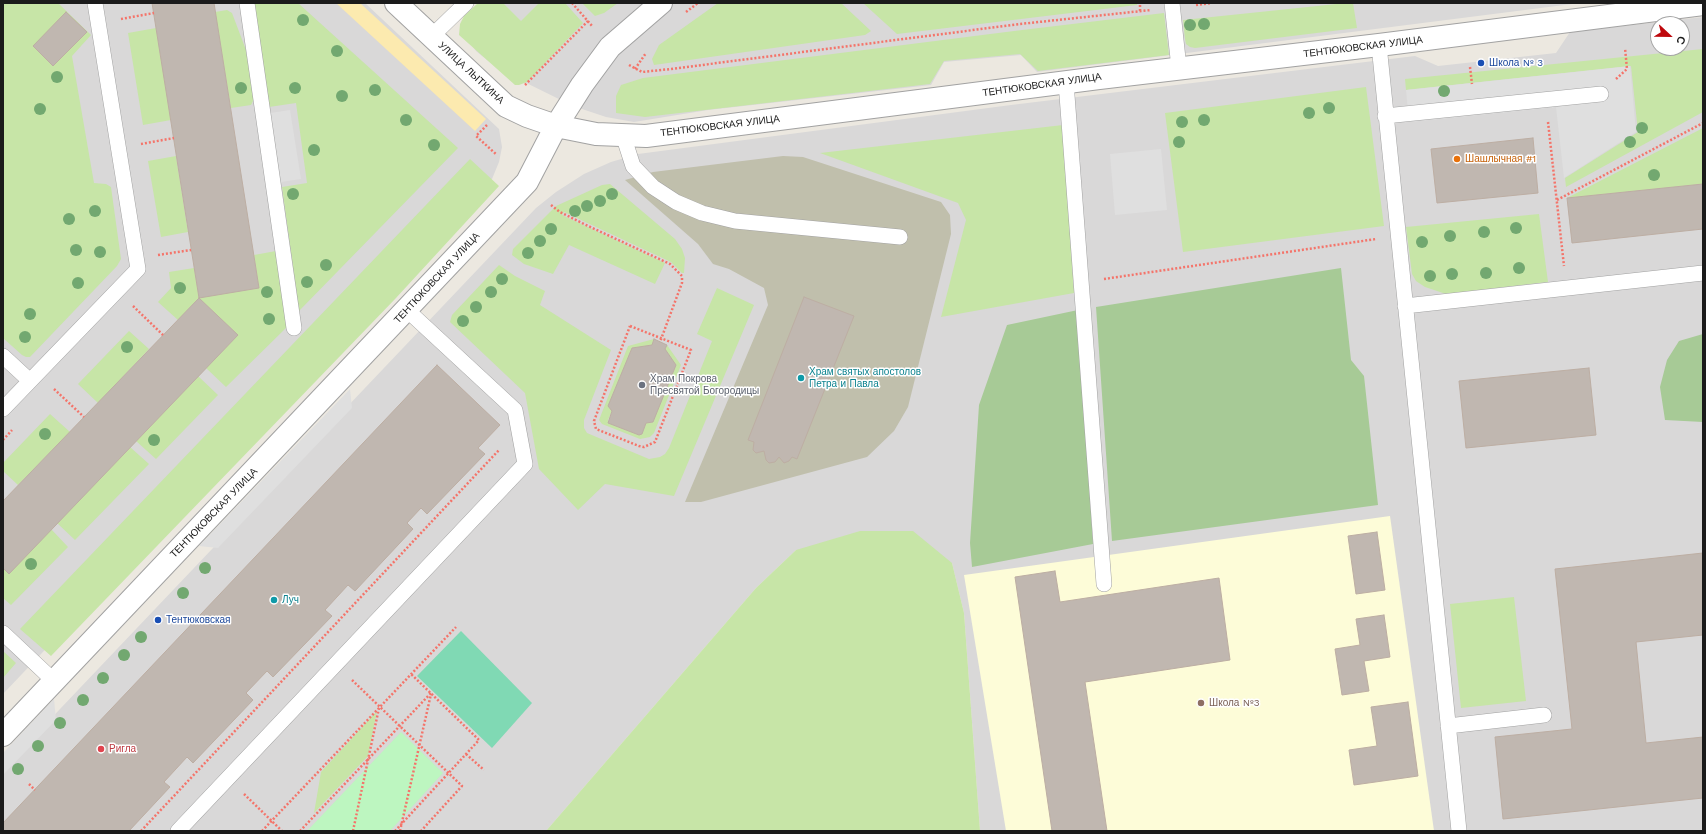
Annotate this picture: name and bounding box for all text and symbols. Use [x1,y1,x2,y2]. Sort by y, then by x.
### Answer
north arrow [1650,16,1690,56]
street label: ТЕНТЮКОВСКАЯ УЛИЦА [1303,34,1423,60]
text: С [1673,34,1688,46]
street label: УЛИЦА ЛЫТКИНА [436,39,506,107]
place label: Школа № 3 [1489,57,1543,69]
marker: Школа № 3 [1476,58,1486,68]
street label: ТЕНТЮКОВСКАЯ УЛИЦА [982,71,1102,99]
street label: ТЕНТЮКОВСКАЯ УЛИЦА [660,113,780,139]
place label: Шашлычная #1 [1465,153,1536,165]
marker: Шашлычная #1 [1452,154,1462,164]
street label: ТЕНТЮКОВСКАЯ УЛИЦА [392,230,482,326]
place label: Храм святых апостолов Петра и Павла [809,366,921,390]
place label: Храм Покрова Пресвятой Богородицы [650,373,759,396]
marker: Храм святых апостолов Петра и Павла [796,373,806,383]
marker: Храм Покрова Пресвятой Богородицы [637,380,647,390]
street label: ТЕНТЮКОВСКАЯ УЛИЦА [168,466,260,560]
place label: Луч [282,594,299,606]
marker: Луч [269,595,279,605]
place label: Тентюковская [166,614,231,626]
marker: Тентюковская [153,615,163,625]
place label: Школа №3 [1209,697,1260,709]
marker: Школа №3 [1196,698,1206,708]
place label: Ригла [109,743,136,755]
marker: Ригла [96,744,106,754]

